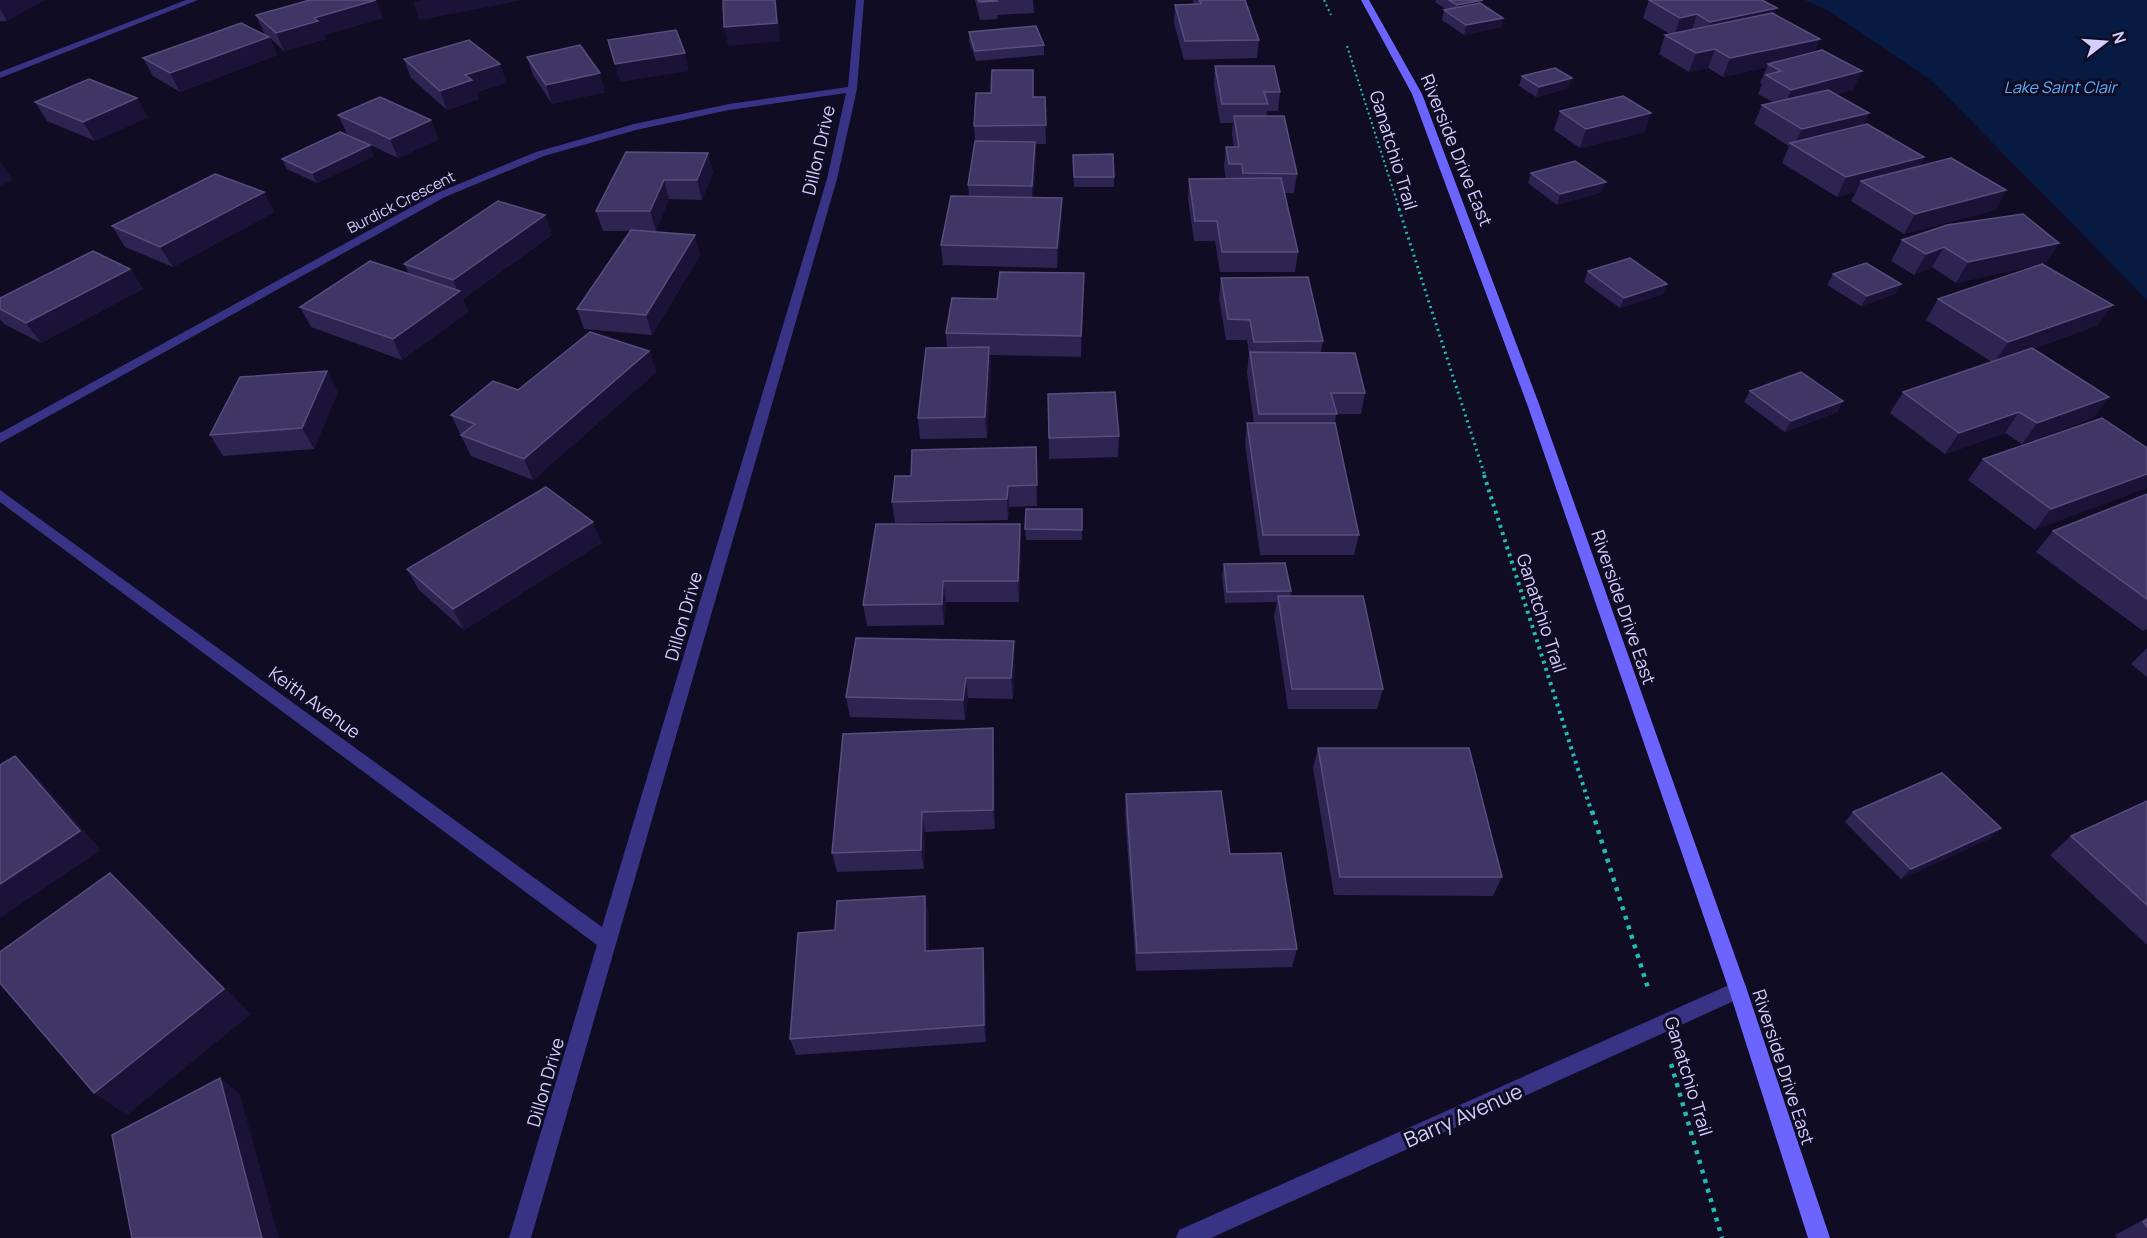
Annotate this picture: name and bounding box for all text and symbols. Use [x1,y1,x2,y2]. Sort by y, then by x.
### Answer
north arrow [2075,12,2135,72]
text: N [2107,29,2132,46]
street label: Riverside Drive East [1416,70,1498,230]
water label: Lake Saint Clair [2004,76,2119,98]
street label: Ganatchio Trail [1364,87,1424,213]
street label: Dillon Drive [796,103,840,197]
street label: Burdick Crescent [343,166,459,238]
street label: Riverside Drive East [1586,526,1662,688]
street label: Ganatchio Trail [1511,550,1573,676]
street label: Dillon Drive [659,569,707,663]
street label: Keith Avenue [264,661,366,743]
street label: Riverside Drive East [1748,986,1820,1148]
street label: Ganatchio Trail [1659,1013,1719,1139]
street label: Dillon Drive [521,1035,569,1129]
street label: Barry Avenue [1399,1076,1527,1154]

